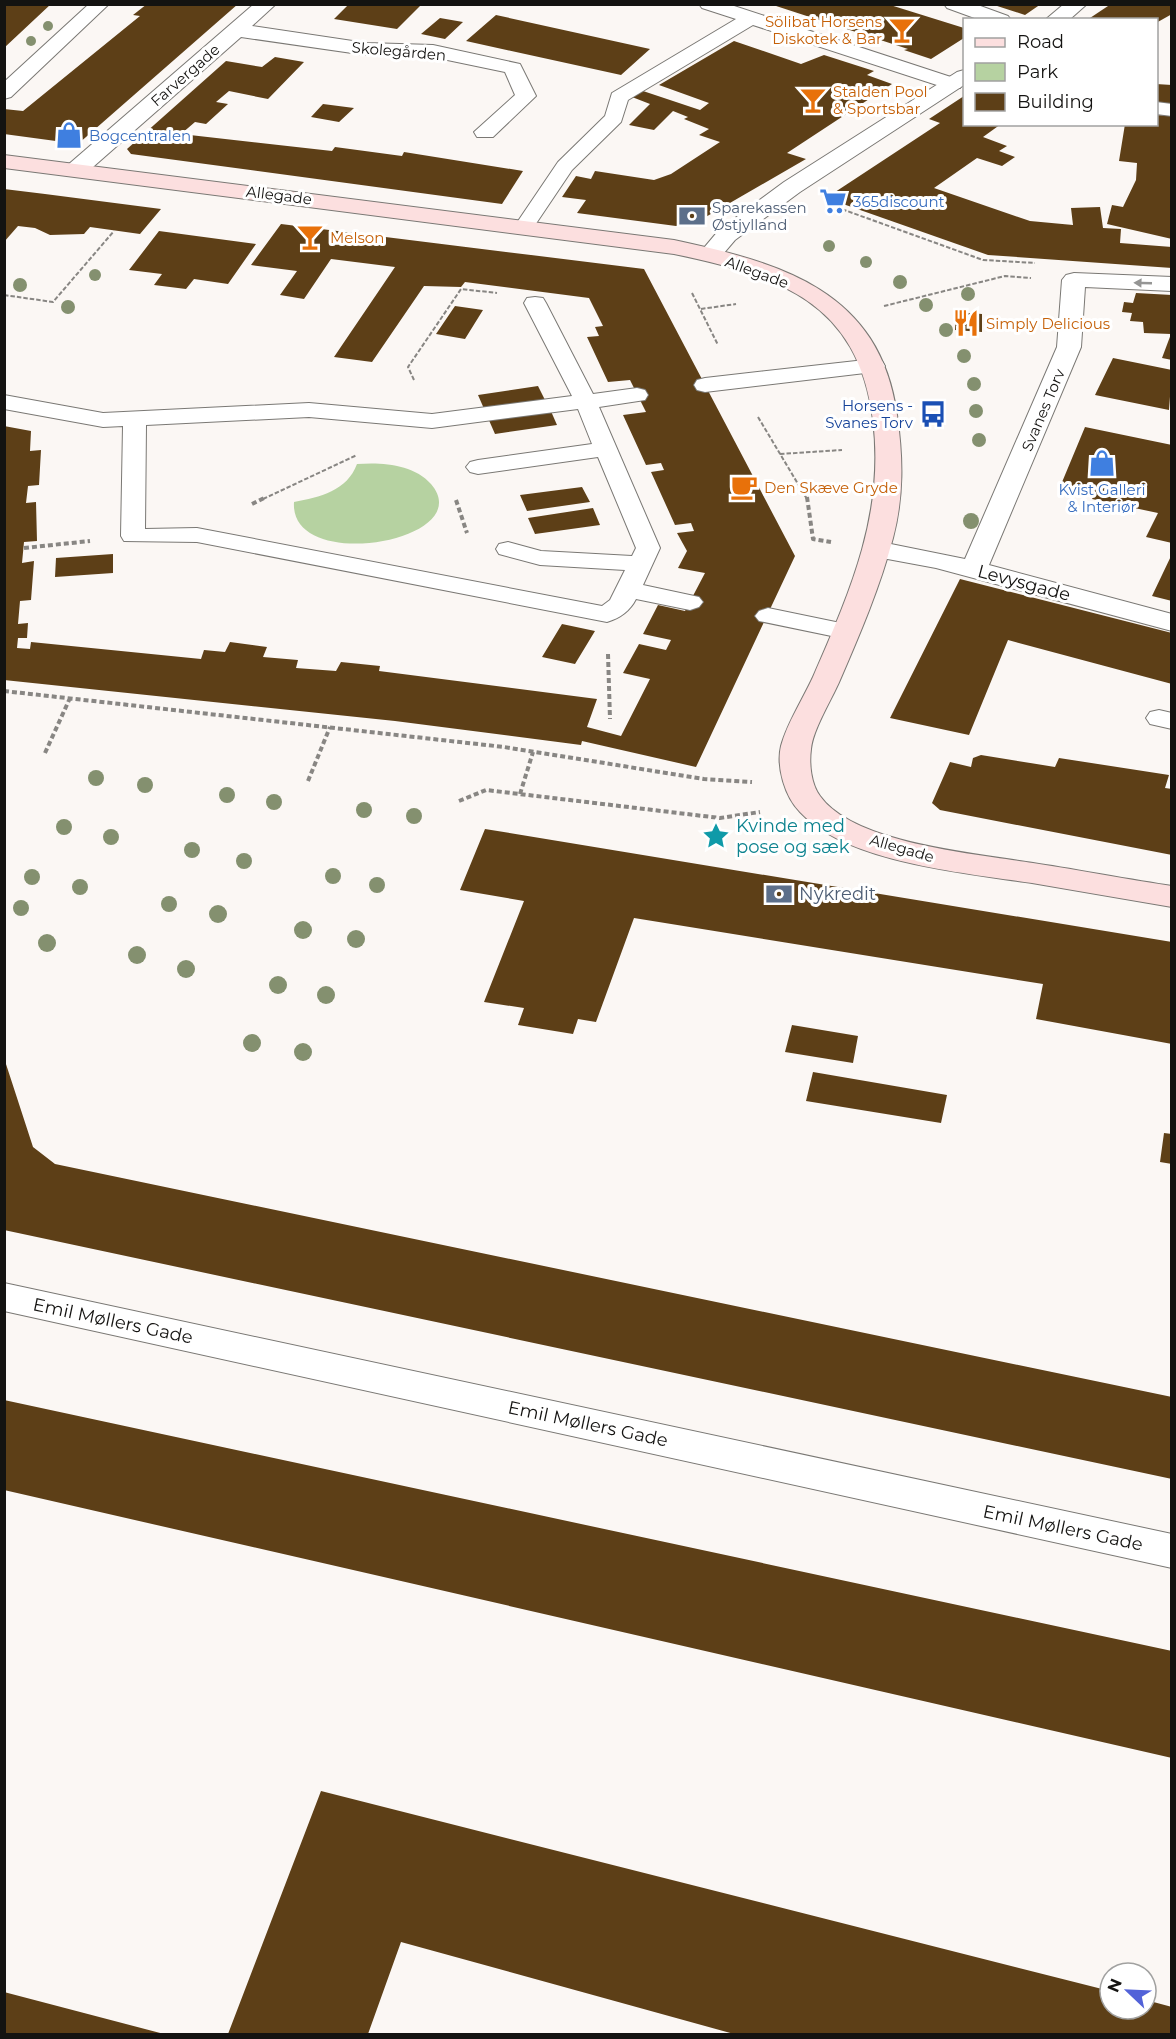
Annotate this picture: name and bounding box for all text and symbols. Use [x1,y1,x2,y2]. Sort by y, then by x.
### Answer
place label: Sölibat Horsens Diskotek & Bar [765,12,882,48]
bar icon: Sölibat Horsens Diskotek & Bar [887,15,917,45]
legend [963,18,1158,126]
text: Road [1017,31,1064,53]
street label: Skolegården [351,37,447,65]
street label: Farvergade [147,40,223,110]
text: Park [1017,61,1058,83]
place label: Stalden Pool & Sportsbar [833,82,928,118]
bar icon: Stalden Pool & Sportsbar [798,85,828,115]
text: Building [1017,91,1094,113]
shop icon: Bogcentralen [54,120,84,150]
place label: Bogcentralen [89,126,191,145]
street label: Allegade [245,182,313,208]
supermarket icon: 365discount [818,186,848,216]
place label: 365discount [853,192,945,211]
place label: Sparekassen Østjylland [712,198,807,234]
bank icon: Sparekassen Østjylland [677,201,707,231]
bar icon: Melson [295,222,325,252]
place label: Melson [330,228,384,247]
street label: Allegade [723,252,791,292]
one-way arrow [1133,279,1152,288]
restaurant icon: Simply Delicious [951,308,981,338]
place label: Simply Delicious [986,314,1110,333]
street label: Svanes Torv [1017,365,1069,454]
place label: Horsens - Svanes Torv [825,396,914,432]
bus stop icon: Horsens - Svanes Torv [918,399,948,429]
shop icon: Kvist Galleri & Interiør [1087,448,1117,478]
cafe icon: Den Skæve Gryde [729,472,759,502]
place label: Den Skæve Gryde [764,478,898,497]
place label: Kvist Galleri & Interiør [1058,480,1146,516]
street label: Levysgade [975,560,1073,606]
place label: Kvinde med pose og sæk [736,815,850,858]
place icon: Kvinde med pose og sæk [701,821,731,851]
street label: Allegade [868,830,936,866]
bank icon: Nykredit [764,879,794,909]
place label: Nykredit [799,883,876,905]
street label: Emil Møllers Gade [31,1293,195,1349]
street label: Emil Møllers Gade [506,1396,670,1452]
street label: Emil Møllers Gade [981,1500,1145,1556]
north arrow [1098,1961,1158,2021]
text: N [1103,1976,1126,1995]

